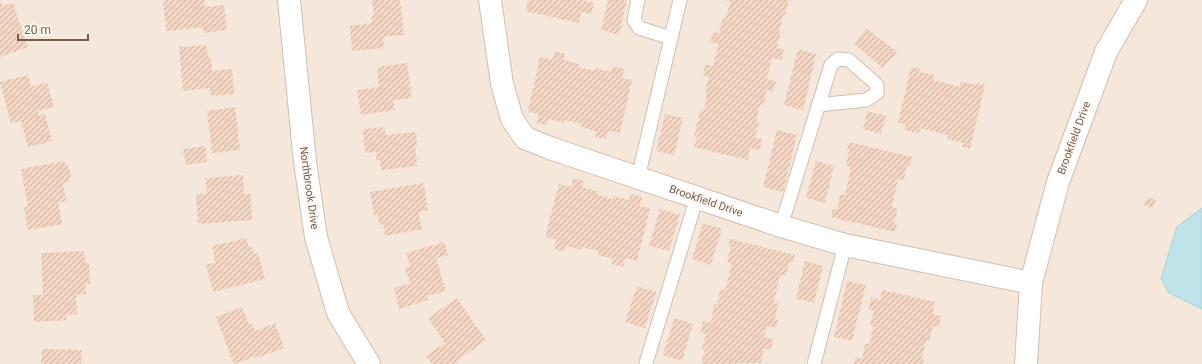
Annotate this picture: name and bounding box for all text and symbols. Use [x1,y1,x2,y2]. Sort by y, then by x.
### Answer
scale bar [18,16,88,42]
text: 20 m [24,23,51,37]
street label: Brookfield Drive [1055,100,1093,176]
street label: Northbrook Drive [297,146,321,230]
street label: Brookfield Drive [668,182,745,220]

